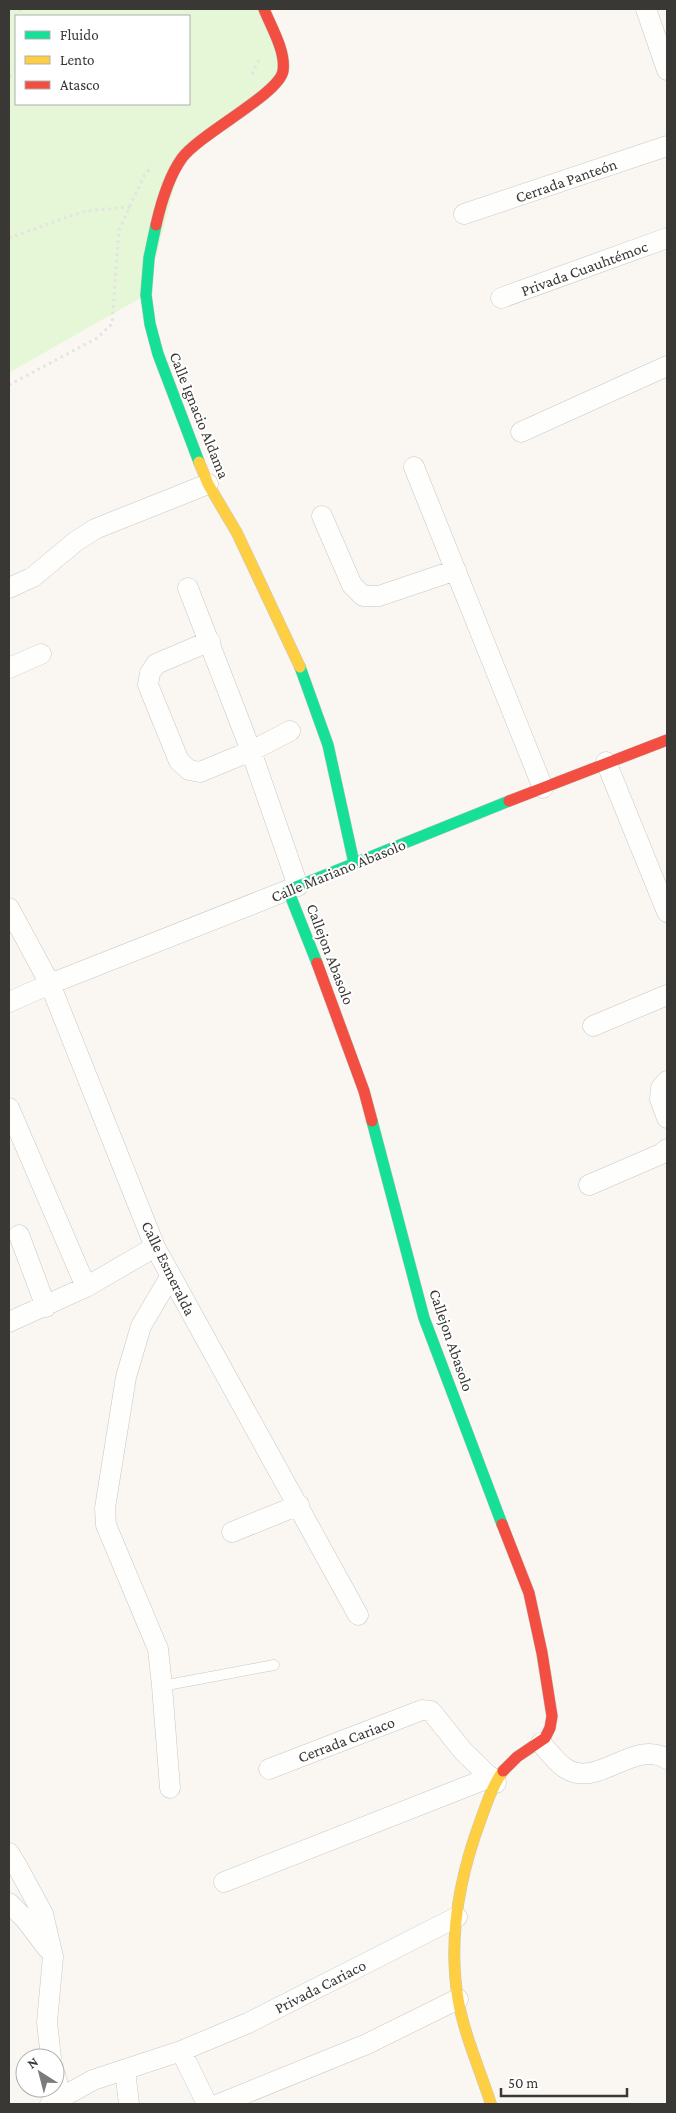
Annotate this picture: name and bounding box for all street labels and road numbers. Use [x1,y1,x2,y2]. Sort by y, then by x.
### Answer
street label: Cerrada Panteón [513,155,620,206]
street label: Privada Cuauhtémoc [519,238,650,299]
street label: Calle Ignacio Aldama [165,349,233,482]
street label: Calle Mariano Abasolo [268,836,408,905]
street label: Callejon Abasolo [303,901,358,1007]
street label: Calle Esmeralda [138,1218,199,1319]
street label: Callejon Abasolo [425,1287,477,1394]
street label: Cerrada Cariaco [295,1713,397,1766]
street label: Privada Cariaco [272,1956,369,2017]

